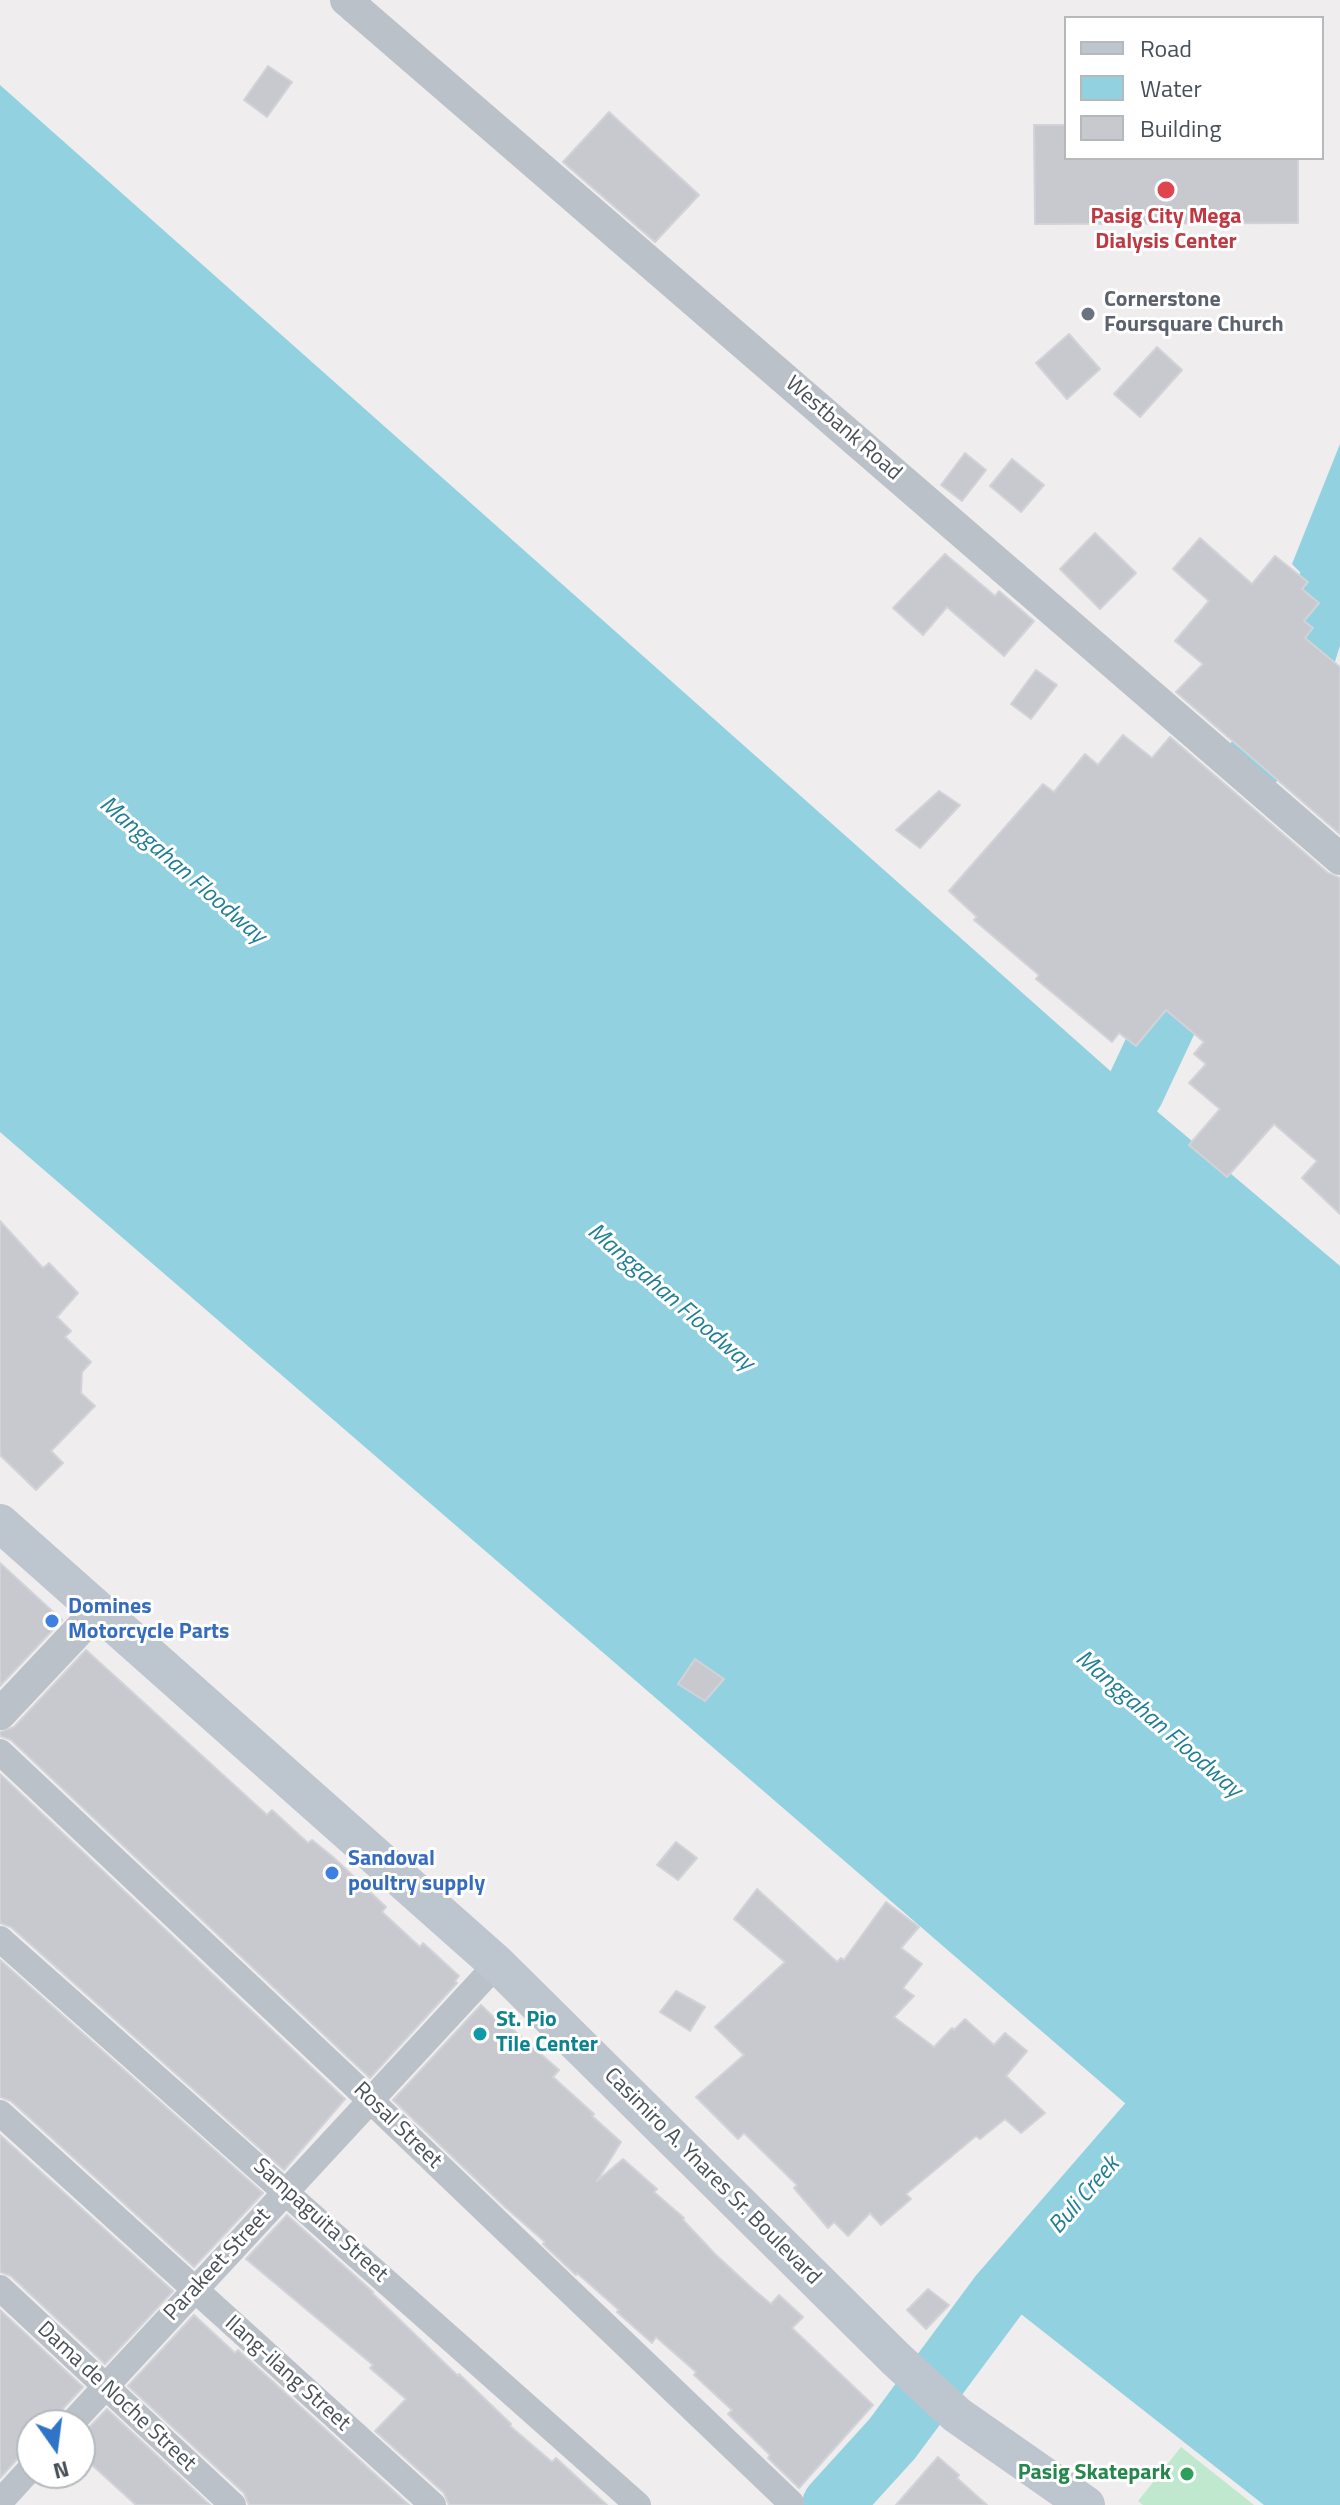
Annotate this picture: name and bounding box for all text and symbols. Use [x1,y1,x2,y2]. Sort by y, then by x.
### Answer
legend [1064,16,1324,160]
text: Road [1140,30,1192,66]
text: Water [1140,70,1202,106]
text: Building [1140,110,1222,146]
marker: Pasig City Mega Dialysis Center [1155,179,1177,201]
place label: Pasig City Mega Dialysis Center [1090,205,1242,256]
place label: Cornerstone Foursquare Church [1104,288,1284,340]
marker: Cornerstone Foursquare Church [1079,305,1097,323]
street label: Westbank Road [779,371,907,487]
water label: Manggahan Floodway [93,791,271,951]
water label: Manggahan Floodway [581,1218,759,1378]
place label: Domines Motorcycle Parts [68,1595,229,1646]
marker: Domines Motorcycle Parts [43,1612,61,1630]
water label: Manggahan Floodway [1069,1645,1247,1805]
place label: Sandoval poultry supply [348,1847,485,1898]
marker: Sandoval poultry supply [323,1864,341,1882]
place label: St. Pio Tile Center [496,2008,598,2060]
marker: St. Pio Tile Center [471,2025,489,2043]
street label: Casimiro A. Ynares Sr. Boulevard [598,2063,826,2291]
street label: Rosal Street [347,2077,447,2175]
water label: Buli Creek [1043,2151,1127,2241]
street label: Sampaguita Street [247,2154,393,2288]
street label: Parakeet Street [159,2203,277,2327]
street label: Ilang-ilang Street [219,2311,355,2437]
street label: Dama de Noche Street [31,2317,201,2477]
north arrow [16,2409,96,2489]
place label: Pasig Skatepark [1018,2461,1171,2487]
marker: Pasig Skatepark [1178,2465,1196,2483]

